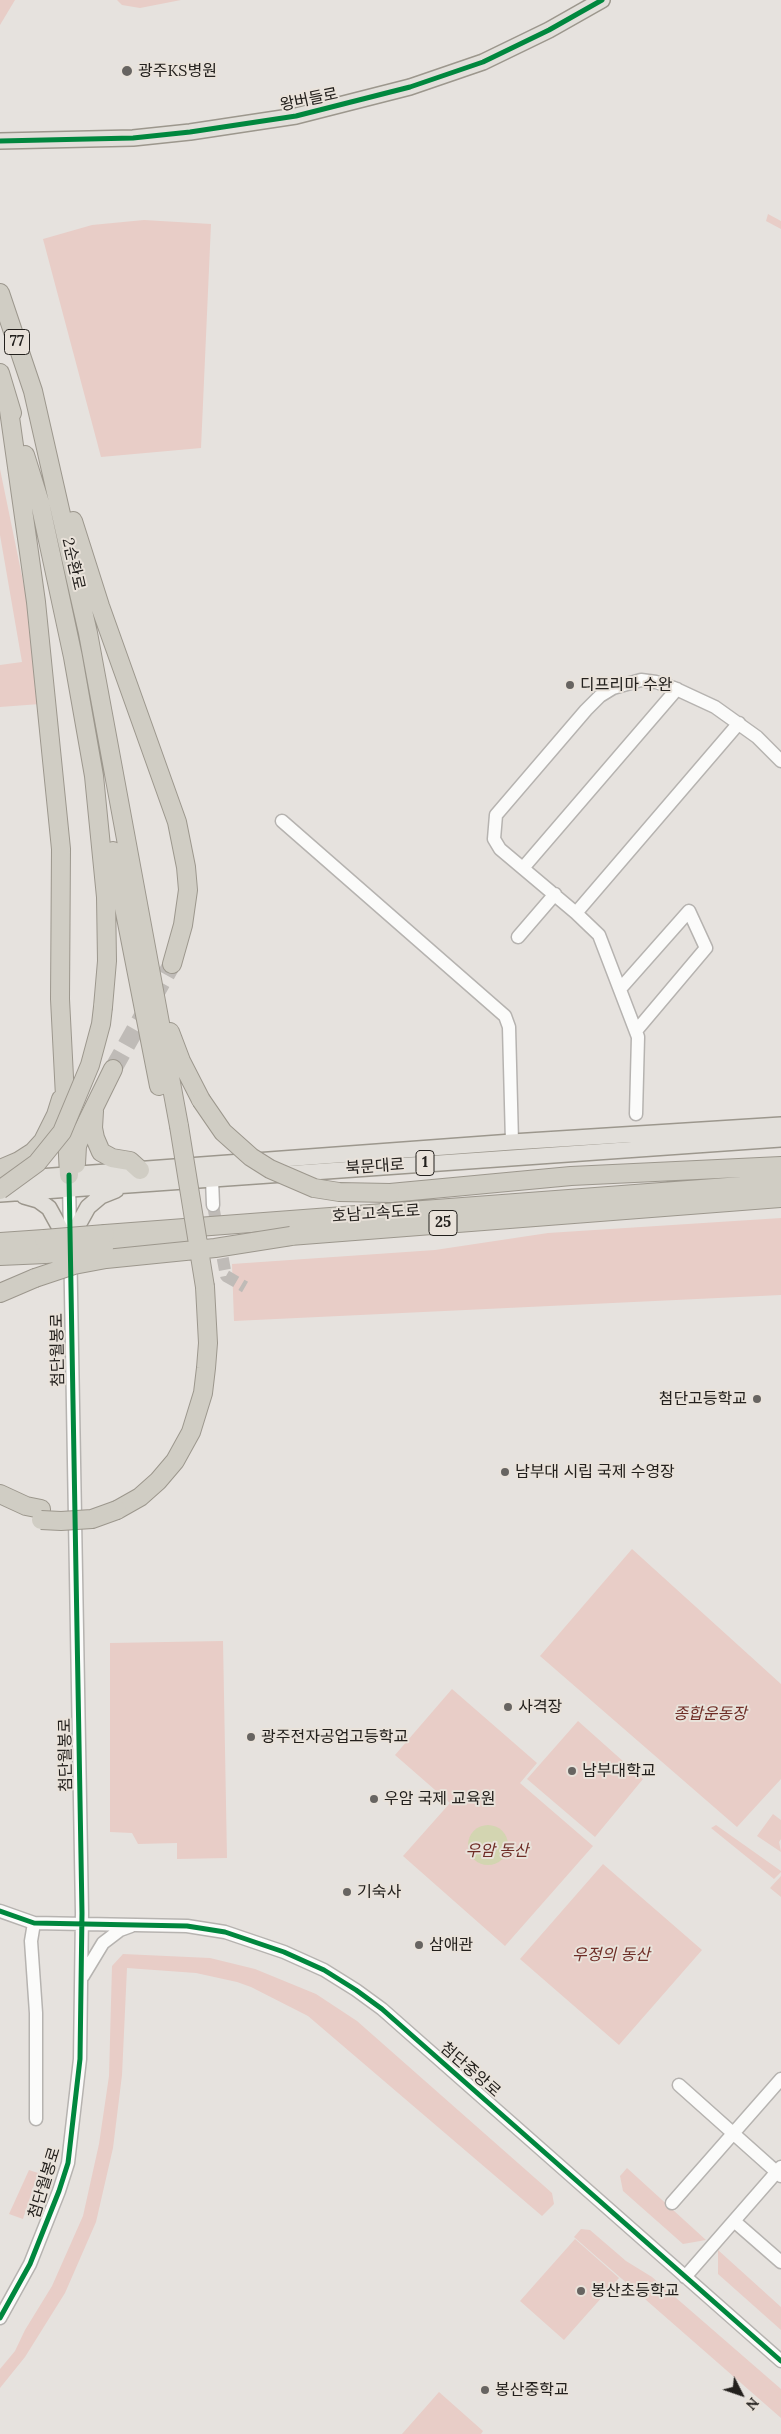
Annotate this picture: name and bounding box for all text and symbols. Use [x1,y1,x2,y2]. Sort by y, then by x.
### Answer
place label: 광주KS병원 [138,61,217,81]
marker: 광주KS병원 [120,64,134,78]
street label: 왕버들로 [278,84,340,116]
road number: 77 [4,330,30,354]
street label: 2순환로 [58,536,88,592]
place label: 디프리마 수완 [580,675,673,695]
marker: 디프리마 수완 [564,679,576,691]
road number: 1 [416,1150,434,1176]
street label: 북문대로 [345,1155,405,1179]
street label: 호남고속도로 [331,1201,421,1227]
road number: 25 [429,1210,457,1236]
street label: 첨단월봉로 [48,1313,68,1387]
place label: 첨단고등학교 [659,1389,747,1409]
marker: 첨단고등학교 [751,1393,763,1405]
place label: 남부대 시립 국제 수영장 [515,1462,675,1482]
marker: 남부대 시립 국제 수영장 [499,1466,511,1478]
place label: 사격장 [518,1697,562,1717]
marker: 사격장 [502,1701,514,1713]
park label: 종합운동장 [673,1704,747,1724]
street label: 첨단월봉로 [56,1718,76,1792]
place label: 광주전자공업고등학교 [261,1727,408,1747]
marker: 광주전자공업고등학교 [245,1731,257,1743]
place label: 남부대학교 [582,1761,656,1781]
marker: 남부대학교 [566,1765,578,1777]
place label: 우암 국제 교육원 [384,1789,495,1809]
marker: 우암 국제 교육원 [368,1793,380,1805]
park label: 우암 동산 [465,1841,529,1861]
place label: 기숙사 [357,1882,401,1902]
marker: 기숙사 [341,1886,353,1898]
place label: 삼애관 [429,1935,473,1955]
marker: 삼애관 [413,1939,425,1951]
park label: 우정의 동산 [572,1945,650,1965]
street label: 첨단중앙로 [436,2039,504,2101]
street label: 첨단월봉로 [25,2145,65,2221]
place label: 봉산초등학교 [591,2281,679,2301]
marker: 봉산초등학교 [575,2285,587,2297]
north arrow [716,2369,766,2419]
place label: 봉산중학교 [495,2380,569,2400]
marker: 봉산중학교 [479,2384,491,2396]
text: N [742,2394,763,2414]

